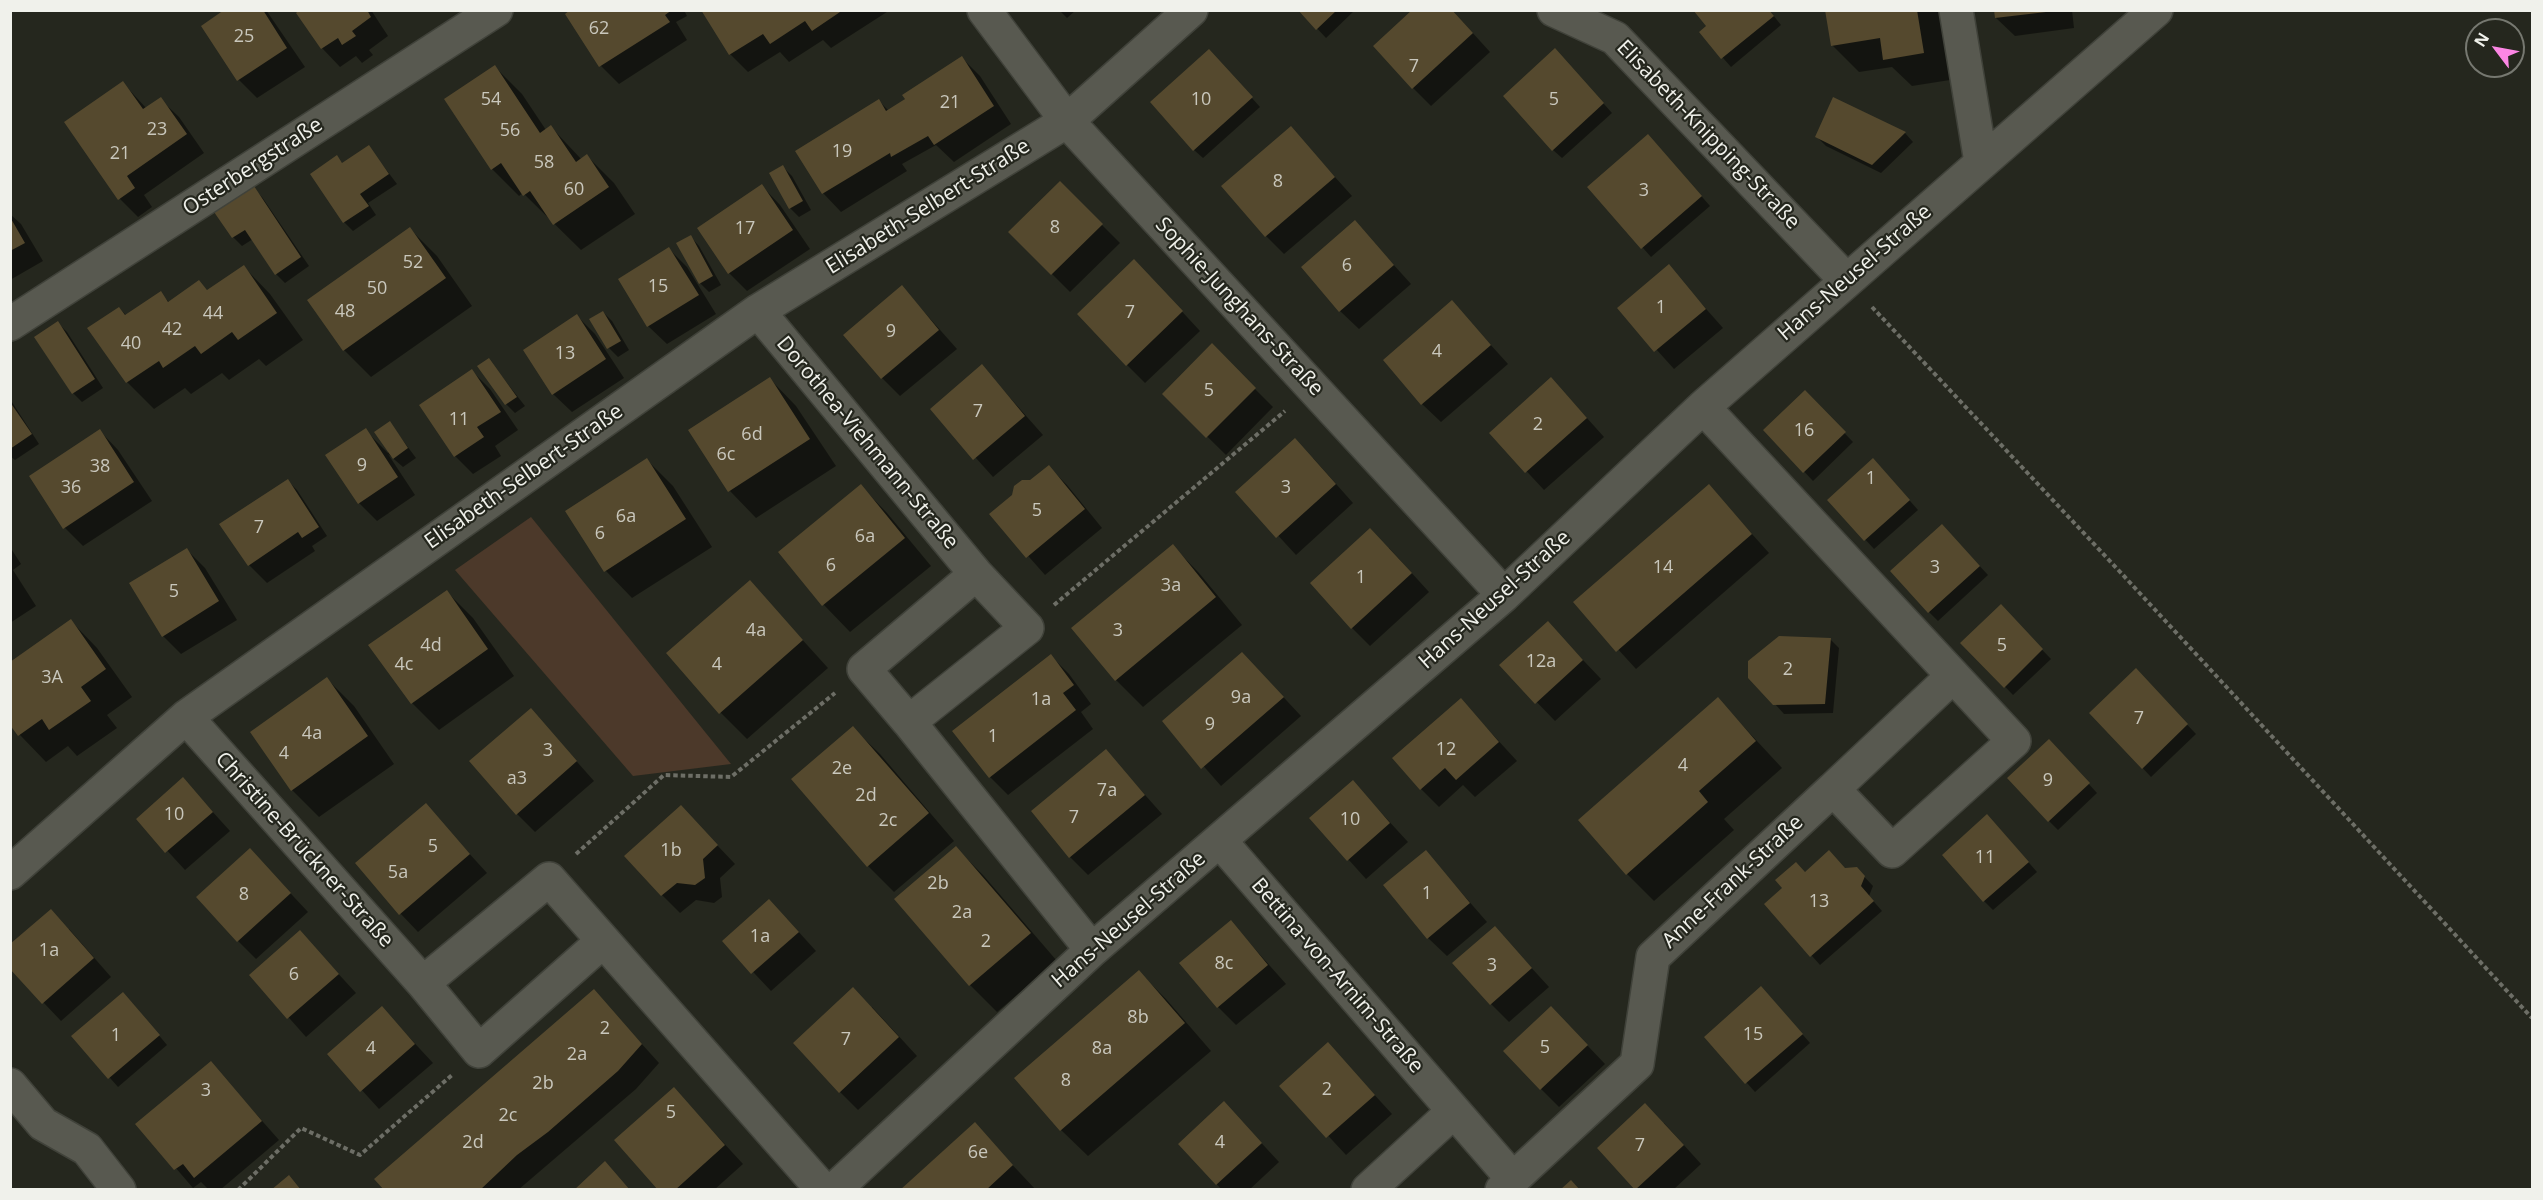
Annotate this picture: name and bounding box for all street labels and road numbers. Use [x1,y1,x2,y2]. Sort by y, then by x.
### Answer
street label: Elisabeth-Knipping-Straße [1611,35,1805,235]
street label: Osterbergstraße [178,112,328,222]
street label: Elisabeth-Selbert-Straße [821,134,1035,280]
street label: Hans-Neusel-Straße [1773,199,1937,347]
street label: Sophie-Junghans-Straße [1150,213,1328,401]
street label: Dorothea-Viehmann-Straße [771,332,963,554]
street label: Elisabeth-Selbert-Straße [420,399,628,555]
street label: Hans-Neusel-Straße [1414,525,1576,675]
street label: Christine-Brückner-Straße [210,747,398,953]
street label: Anne-Frank-Straße [1657,810,1809,954]
street label: Hans-Neusel-Straße [1047,846,1211,994]
street label: Bettina-von-Arnim-Straße [1245,873,1429,1079]

